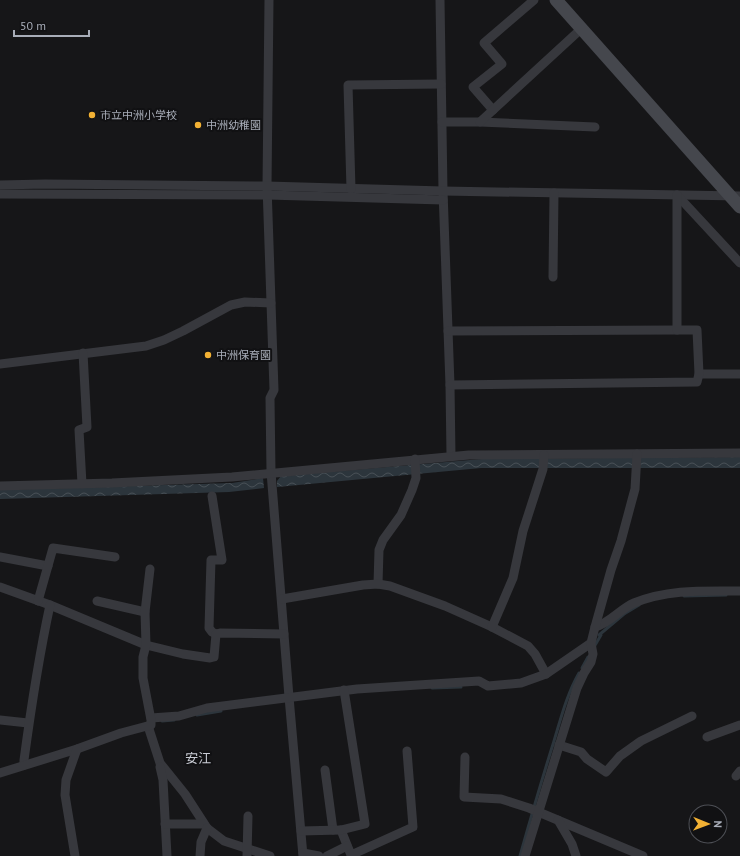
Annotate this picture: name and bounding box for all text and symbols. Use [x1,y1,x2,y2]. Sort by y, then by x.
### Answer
scale bar [14,12,89,38]
text: 50 m [20,18,46,33]
place label: 市立中洲小学校 [100,108,177,122]
marker: 市立中洲小学校 [87,110,97,120]
place label: 中洲幼稚園 [206,118,261,132]
marker: 中洲幼稚園 [193,120,203,130]
place label: 中洲保育園 [216,348,271,362]
marker: 中洲保育園 [203,350,213,360]
district label: 安江 [185,750,211,767]
north arrow [688,804,728,844]
text: N [711,820,725,828]

